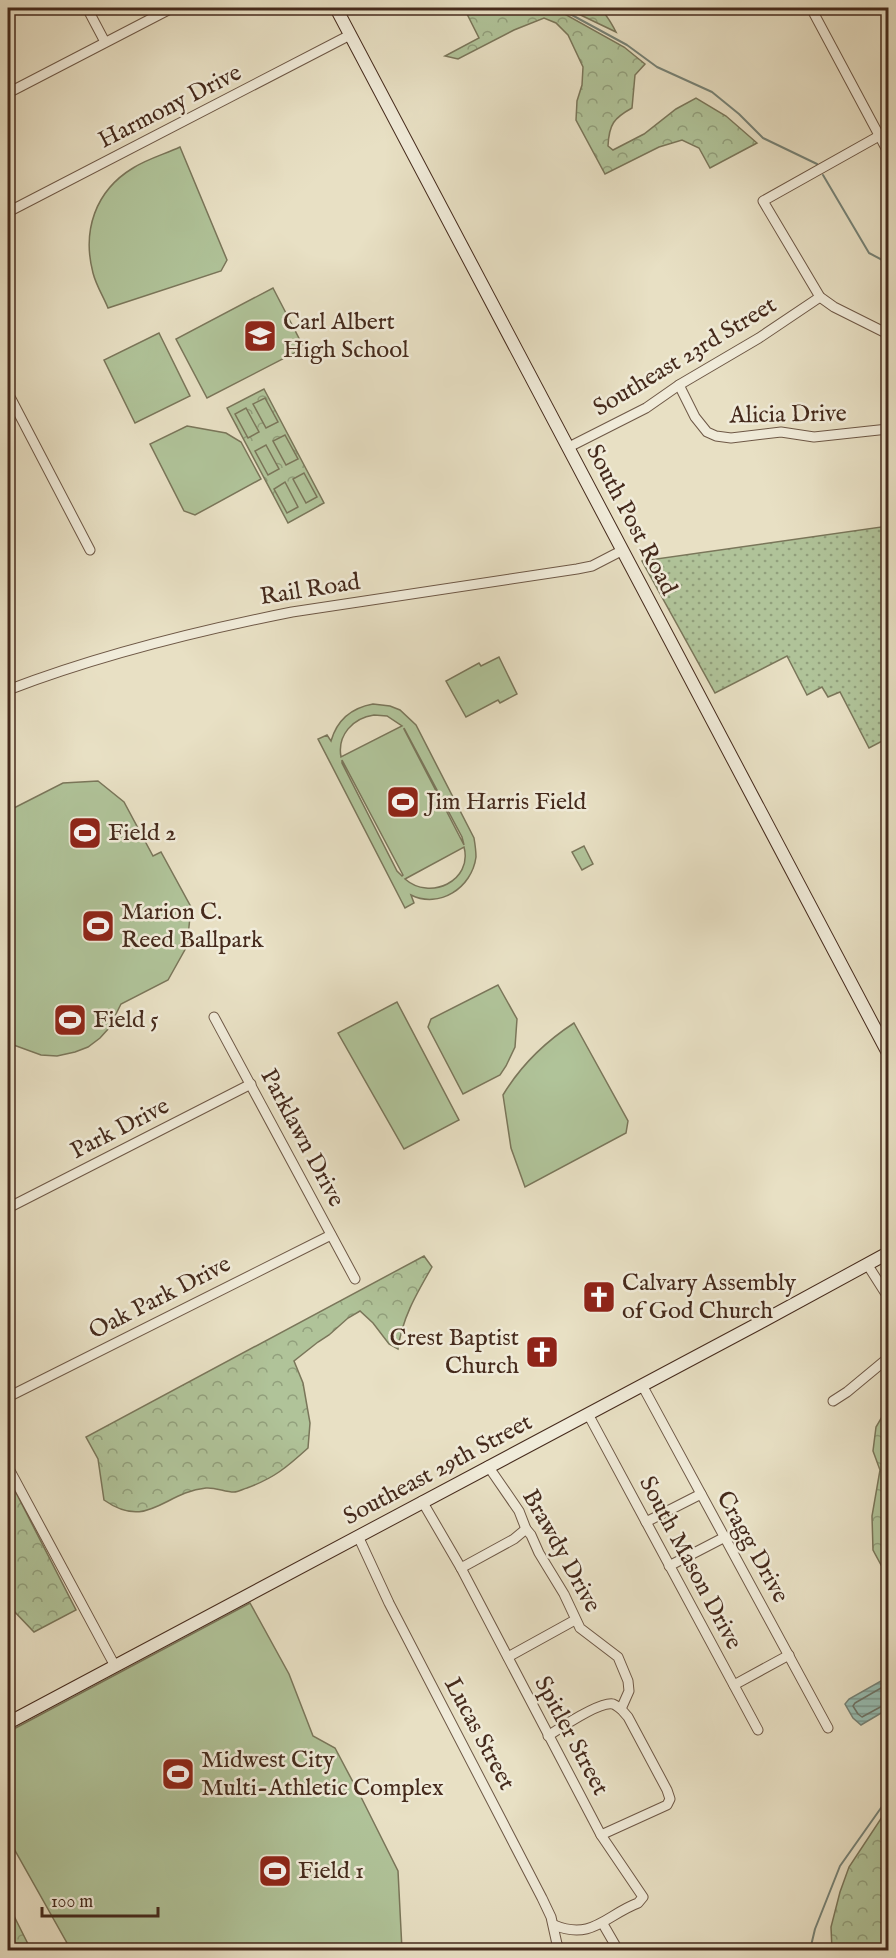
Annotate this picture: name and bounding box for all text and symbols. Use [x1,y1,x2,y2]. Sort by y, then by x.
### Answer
street label: Harmony Drive [93,58,247,156]
street label: Southeast 23rd Street [588,290,782,424]
place label: Carl Albert High School [283,307,409,366]
school or university icon: Carl Albert High School [242,318,278,354]
street label: Alicia Drive [728,398,847,432]
street label: South Post Road [578,439,684,601]
street label: Rail Road [258,567,362,613]
sports icon: Jim Harris Field [385,784,421,820]
place label: Jim Harris Field [423,787,587,818]
sports icon: Field 2 [67,815,103,851]
place label: Field 2 [108,818,176,849]
place label: Marion C. Reed Ballpark [121,897,264,956]
sports icon: Marion C. Reed Ballpark [80,908,116,944]
sports icon: Field 5 [52,1002,88,1038]
place label: Field 5 [93,1005,159,1036]
street label: Parklawn Drive [253,1064,351,1212]
street label: Park Drive [65,1091,175,1167]
street label: Oak Park Drive [84,1249,236,1347]
place label: Calvary Assembly of God Church [622,1268,796,1327]
church icon: Calvary Assembly of God Church [581,1279,617,1315]
place label: Crest Baptist Church [390,1323,519,1382]
church icon: Crest Baptist Church [524,1334,560,1370]
street label: Southeast 29th Street [338,1407,538,1533]
street label: South Mason Drive [631,1471,749,1655]
street label: Brawdy Drive [514,1484,608,1618]
street label: Cragg Drive [709,1486,795,1608]
street label: Spitler Street [527,1671,615,1801]
street label: Lucas Street [436,1672,522,1796]
place label: Midwest City Multi-Athletic Complex [201,1745,444,1804]
sports icon: Midwest City Multi-Athletic Complex [160,1756,196,1792]
sports icon: Field 1 [257,1853,293,1889]
place label: Field 1 [298,1856,364,1887]
scale bar [42,1880,158,1918]
text: 100 m [51,1891,93,1914]

